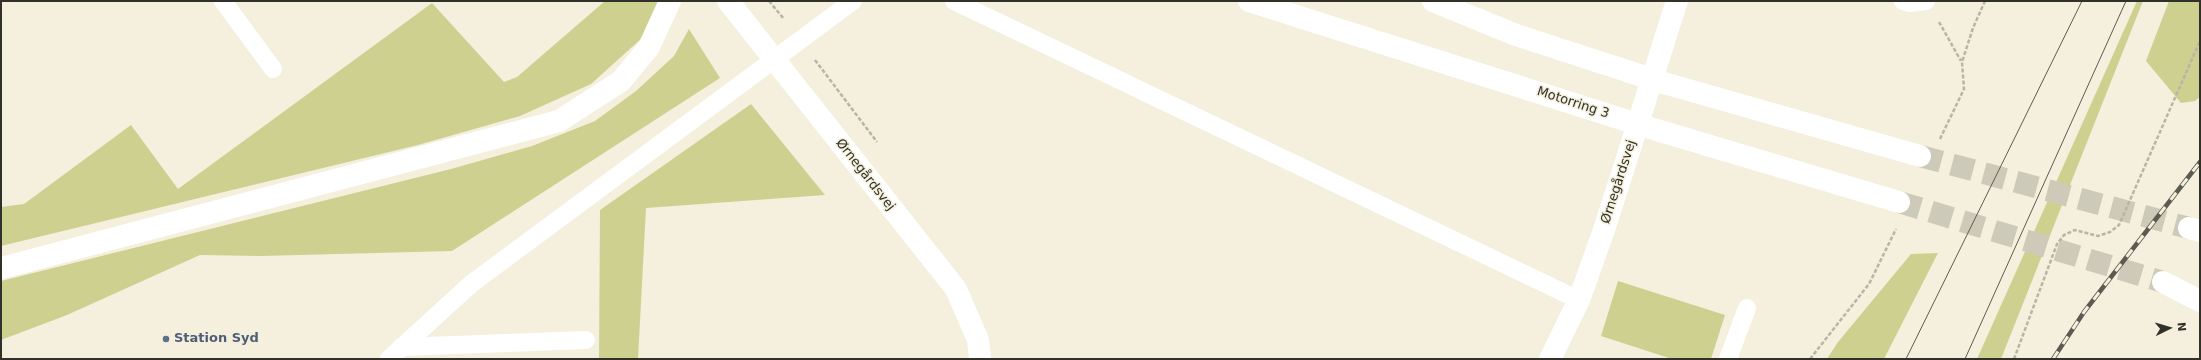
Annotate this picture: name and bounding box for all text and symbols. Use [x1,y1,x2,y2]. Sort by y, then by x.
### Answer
street label: Motorring 3 [1535,84,1611,122]
street label: Ørnegårdsvej [832,136,898,214]
street label: Ørnegårdsvej [1598,138,1640,226]
north arrow [2149,308,2189,348]
text: N [2175,322,2188,332]
place label: Station Syd [174,331,259,347]
marker: Station Syd [161,334,171,344]

